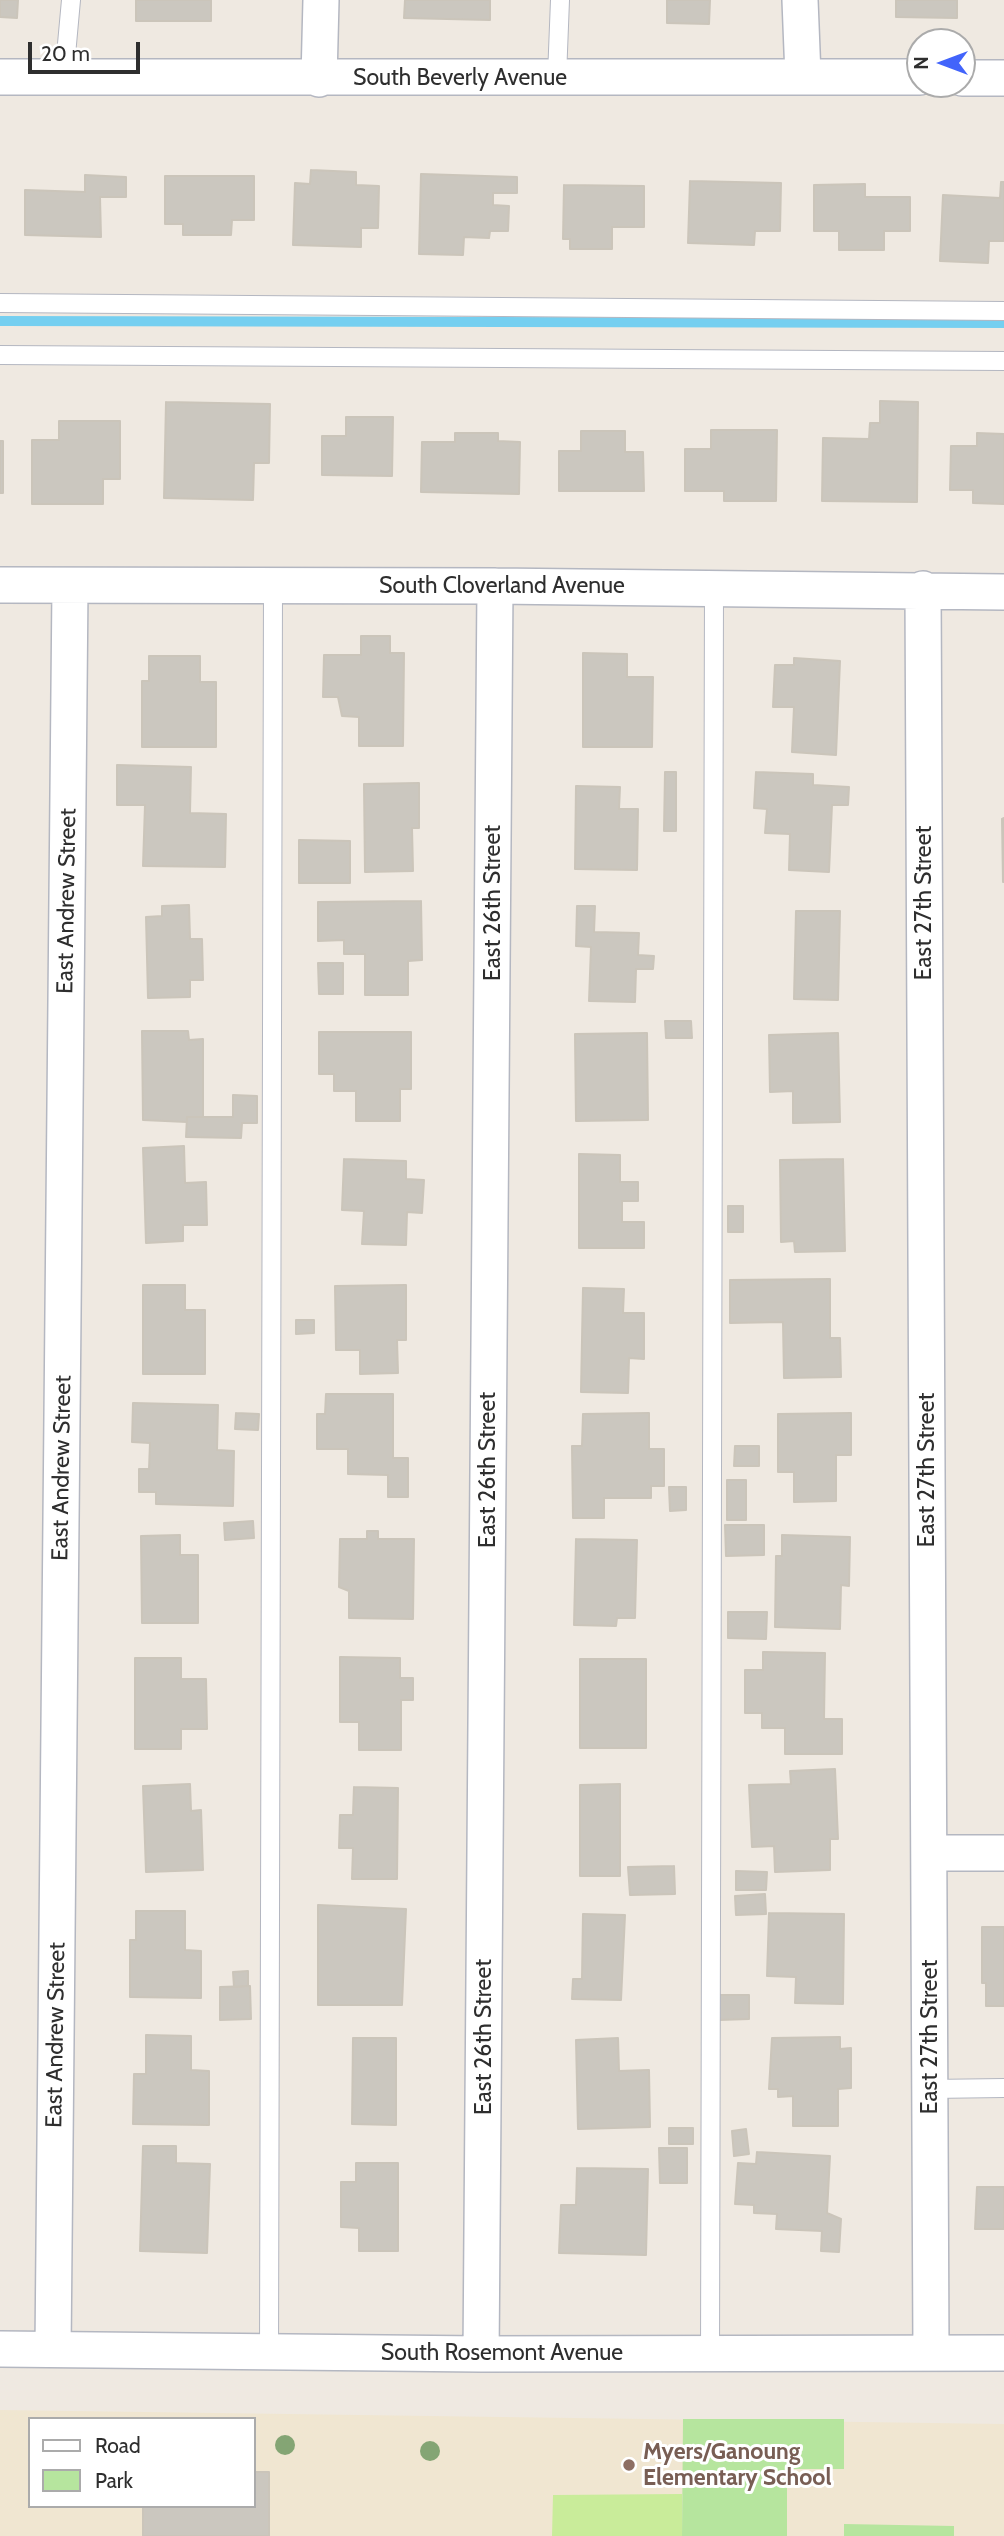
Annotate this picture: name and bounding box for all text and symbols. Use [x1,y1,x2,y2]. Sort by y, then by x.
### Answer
scale bar [32,28,144,72]
north arrow [906,28,976,98]
text: 20 m [41,41,90,66]
text: N [910,56,933,70]
street label: South Beverly Avenue [353,64,567,92]
street label: South Cloverland Avenue [379,572,625,600]
street label: East Andrew Street [52,808,82,994]
street label: East 26th Street [479,825,507,981]
street label: East 27th Street [910,826,938,980]
street label: East Andrew Street [47,1375,77,1561]
street label: East 26th Street [474,1392,502,1548]
street label: East 27th Street [913,1393,941,1547]
street label: East Andrew Street [41,1942,71,2128]
street label: East 26th Street [470,1959,498,2115]
street label: East 27th Street [916,1960,944,2114]
street label: South Rosemont Avenue [381,2339,623,2367]
legend [28,2417,256,2508]
text: Road [95,2433,141,2458]
place label: Myers/Ganoung Elementary School [643,2438,831,2492]
marker: Myers/Ganoung Elementary School [621,2457,637,2473]
text: Park [95,2468,133,2493]

